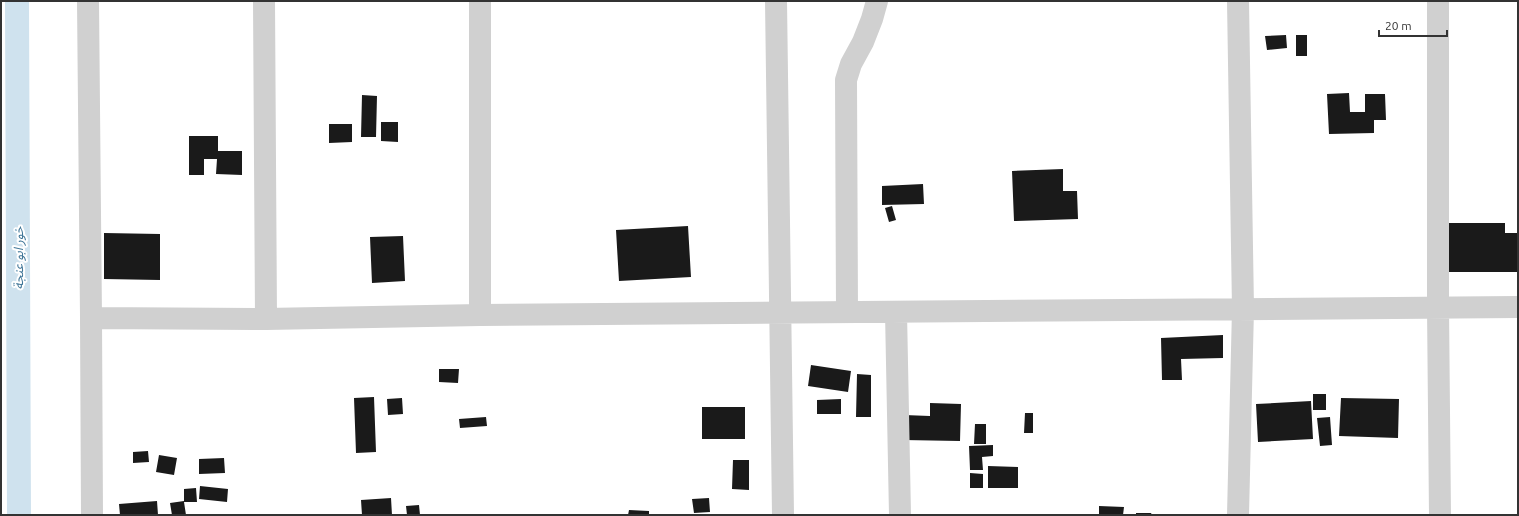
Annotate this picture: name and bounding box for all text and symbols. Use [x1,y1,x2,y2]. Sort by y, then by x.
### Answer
scale bar [1379,12,1447,38]
text: 20 m [1385,19,1412,32]
water label: خور ابو عنجة [11,226,26,289]

